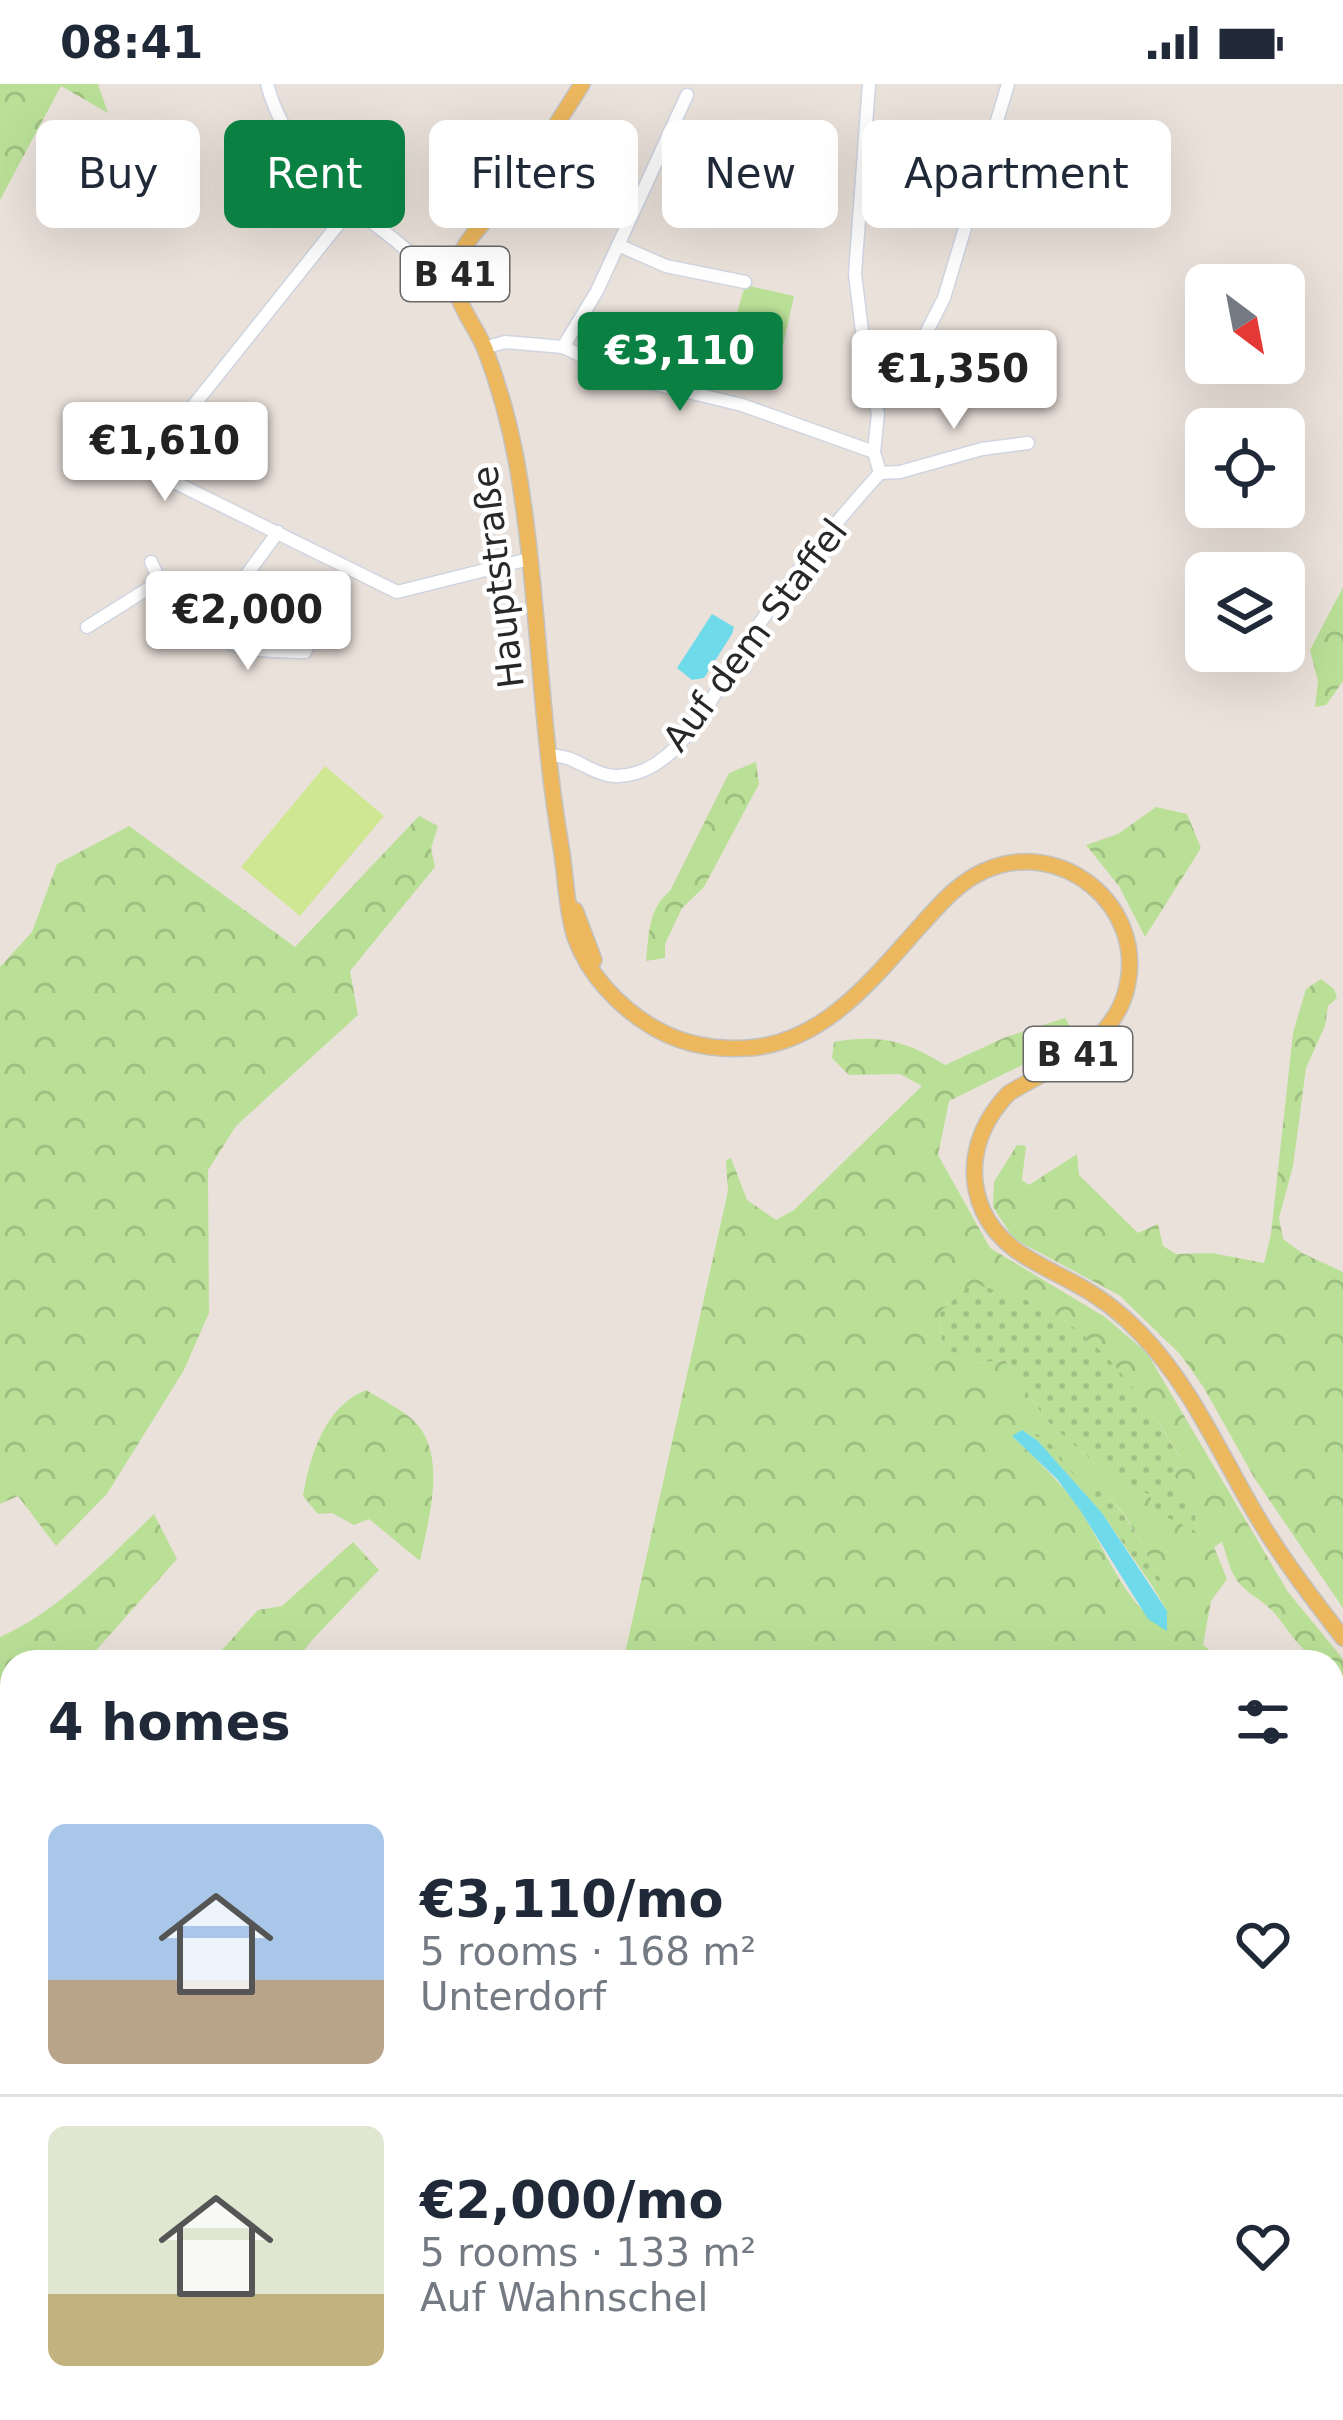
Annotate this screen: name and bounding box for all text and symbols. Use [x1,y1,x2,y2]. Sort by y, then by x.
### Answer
text: 08:41 [60,16,203,69]
chip: Buy [36,120,200,228]
chip: Rent [224,120,405,228]
chip: Filters [429,120,638,228]
chip: New [662,120,838,228]
chip: Apartment [862,120,1171,228]
road number: B 41 [401,247,509,301]
north arrow [1185,264,1305,384]
map controls [1185,264,1305,672]
pin: €3,110 [582,312,778,414]
text: €3,110 [605,328,755,373]
pin: €1,350 [856,330,1052,432]
text: €1,350 [879,346,1029,391]
pin: €1,610 [67,402,263,504]
button: locate [1185,408,1305,528]
text: €1,610 [90,418,240,463]
street label: Hauptstraße [464,464,532,690]
street label: Auf dem Staffel [655,511,855,759]
button: layers [1185,552,1305,672]
pin: €2,000 [150,571,346,673]
text: €2,000 [173,587,323,632]
road number: B 41 [1024,1027,1132,1081]
icon: filters [1230,1689,1296,1755]
text: 4 homes [48,1693,291,1752]
text: €3,110/mo [420,1870,724,1929]
icon: home [144,1872,288,2016]
icon: heart [1230,1911,1296,1977]
text: 5 rooms · 168 m² [420,1929,756,1974]
text: Unterdorf [420,1974,606,2019]
text: €2,000/mo [420,2171,724,2230]
icon: home [144,2174,288,2318]
icon: heart [1230,2213,1296,2279]
text: 5 rooms · 133 m² [420,2230,756,2275]
text: Auf Wahnschel [420,2275,708,2320]

